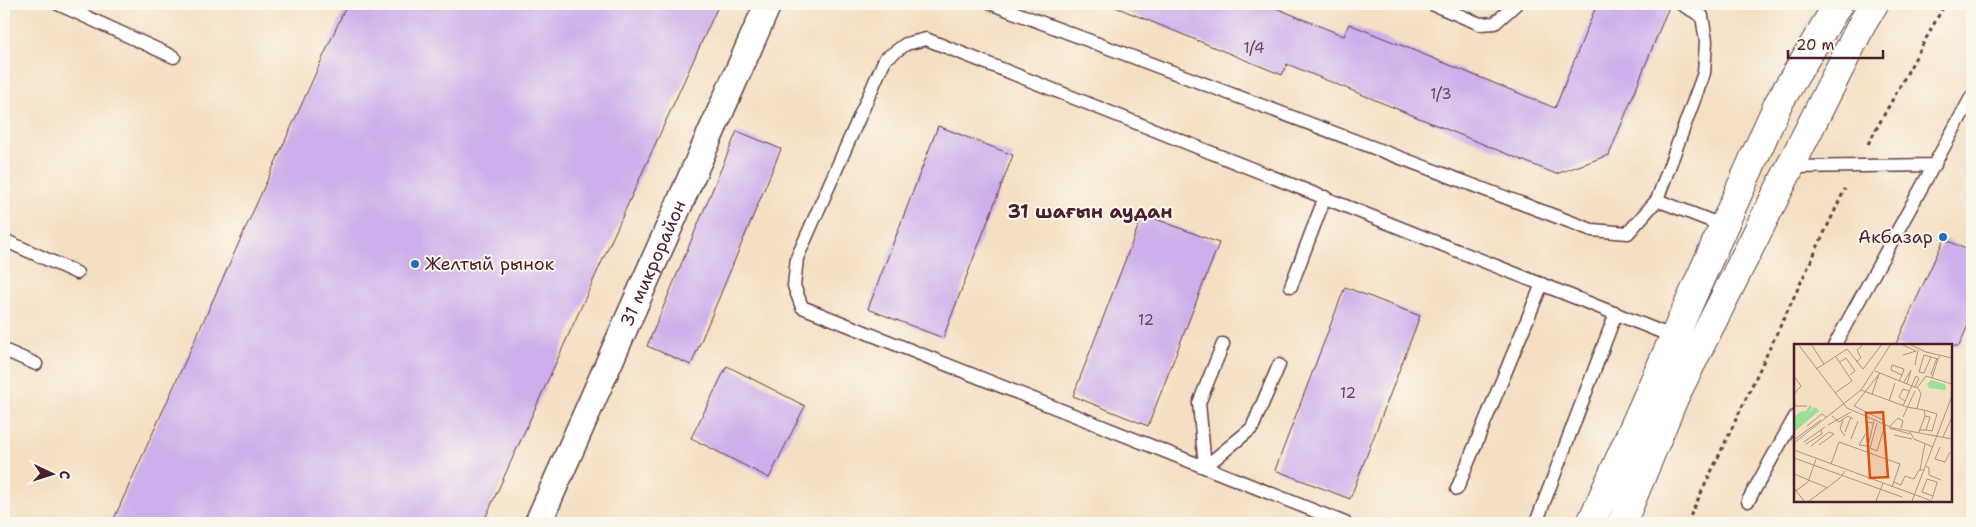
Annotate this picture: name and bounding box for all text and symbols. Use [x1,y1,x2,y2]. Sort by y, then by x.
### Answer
scale bar [1788,28,1884,60]
text: 20 m [1796,35,1835,55]
house number: 1/4 [1243,38,1265,58]
house number: 1/3 [1430,84,1452,104]
street label: 31 микрорайон [615,196,692,330]
district label: 31 шағын аудан [1007,199,1173,224]
place label: Акбазар [1858,225,1933,249]
marker: Акбазар [1937,231,1949,243]
place label: Желтый рынок [425,252,555,276]
marker: Желтый рынок [409,258,421,270]
house number: 12 [1138,310,1154,330]
inset map [1794,344,1951,502]
house number: 12 [1340,383,1356,403]
north arrow [28,450,78,500]
text: С [56,470,74,480]

